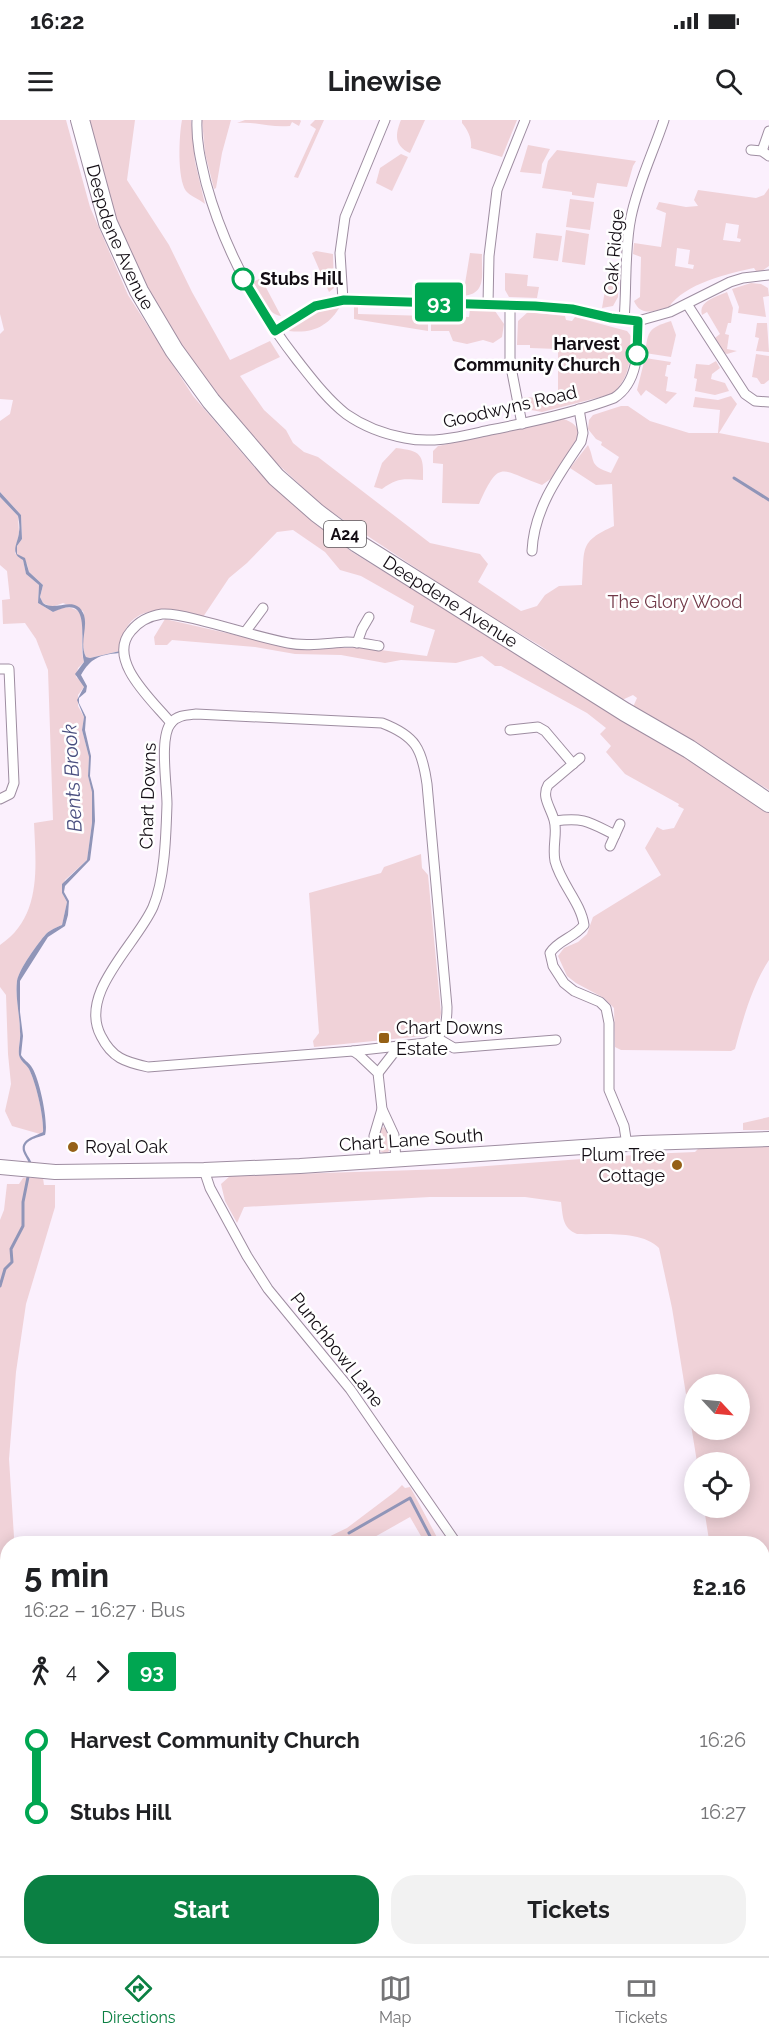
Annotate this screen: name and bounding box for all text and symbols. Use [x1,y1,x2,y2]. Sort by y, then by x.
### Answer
text: 16:22 [30,8,84,34]
icon: menu [24,65,57,98]
icon: search [712,65,745,98]
text: Linewise [328,66,441,97]
street label: Deepdene Avenue [83,162,159,314]
street label: Oak Ridge [599,208,628,296]
marker: Stubs Hill [232,268,254,290]
place label: Stubs Hill [260,268,343,289]
line badge: 93 [412,282,466,321]
text: 93 [427,290,451,315]
place label: Harvest Community Church [454,333,620,375]
marker: Harvest Community Church [626,343,648,365]
street label: Goodwyns Road [441,381,579,432]
road number: A24 [324,521,366,547]
street label: Deepdene Avenue [379,551,522,652]
park label: The Glory Wood [608,591,742,612]
water label: Bents Brook [57,723,87,833]
street label: Chart Downs [135,742,160,850]
place label: Chart Downs Estate [396,1017,503,1059]
marker: Chart Downs Estate [377,1031,391,1045]
street label: Chart Lane South [338,1124,484,1155]
place label: Royal Oak [85,1136,168,1157]
marker: Royal Oak [66,1140,80,1154]
place label: Plum Tree Cottage [581,1144,665,1186]
marker: Plum Tree Cottage [670,1158,684,1172]
street label: Punchbowl Lane [286,1288,389,1411]
north arrow [684,1374,750,1440]
map controls [684,1374,750,1518]
button: locate [684,1452,750,1518]
text: 5 min [24,1556,109,1595]
text: £2.16 [692,1574,746,1600]
text: 16:22 – 16:27 · Bus [24,1598,185,1622]
icon: walk [24,1655,57,1688]
icon: forward [86,1655,119,1688]
text: 4 [66,1659,77,1683]
text: 93 [140,1659,164,1684]
text: Harvest Community Church [70,1727,360,1753]
text: 16:26 [699,1728,746,1752]
text: Stubs Hill [70,1799,171,1825]
text: 16:27 [701,1800,746,1824]
button: Start [24,1875,379,1944]
button: Tickets [391,1875,746,1944]
tab: Directions [102,1972,175,2027]
tab: Map [379,1972,412,2027]
tab: Tickets [615,1972,667,2027]

